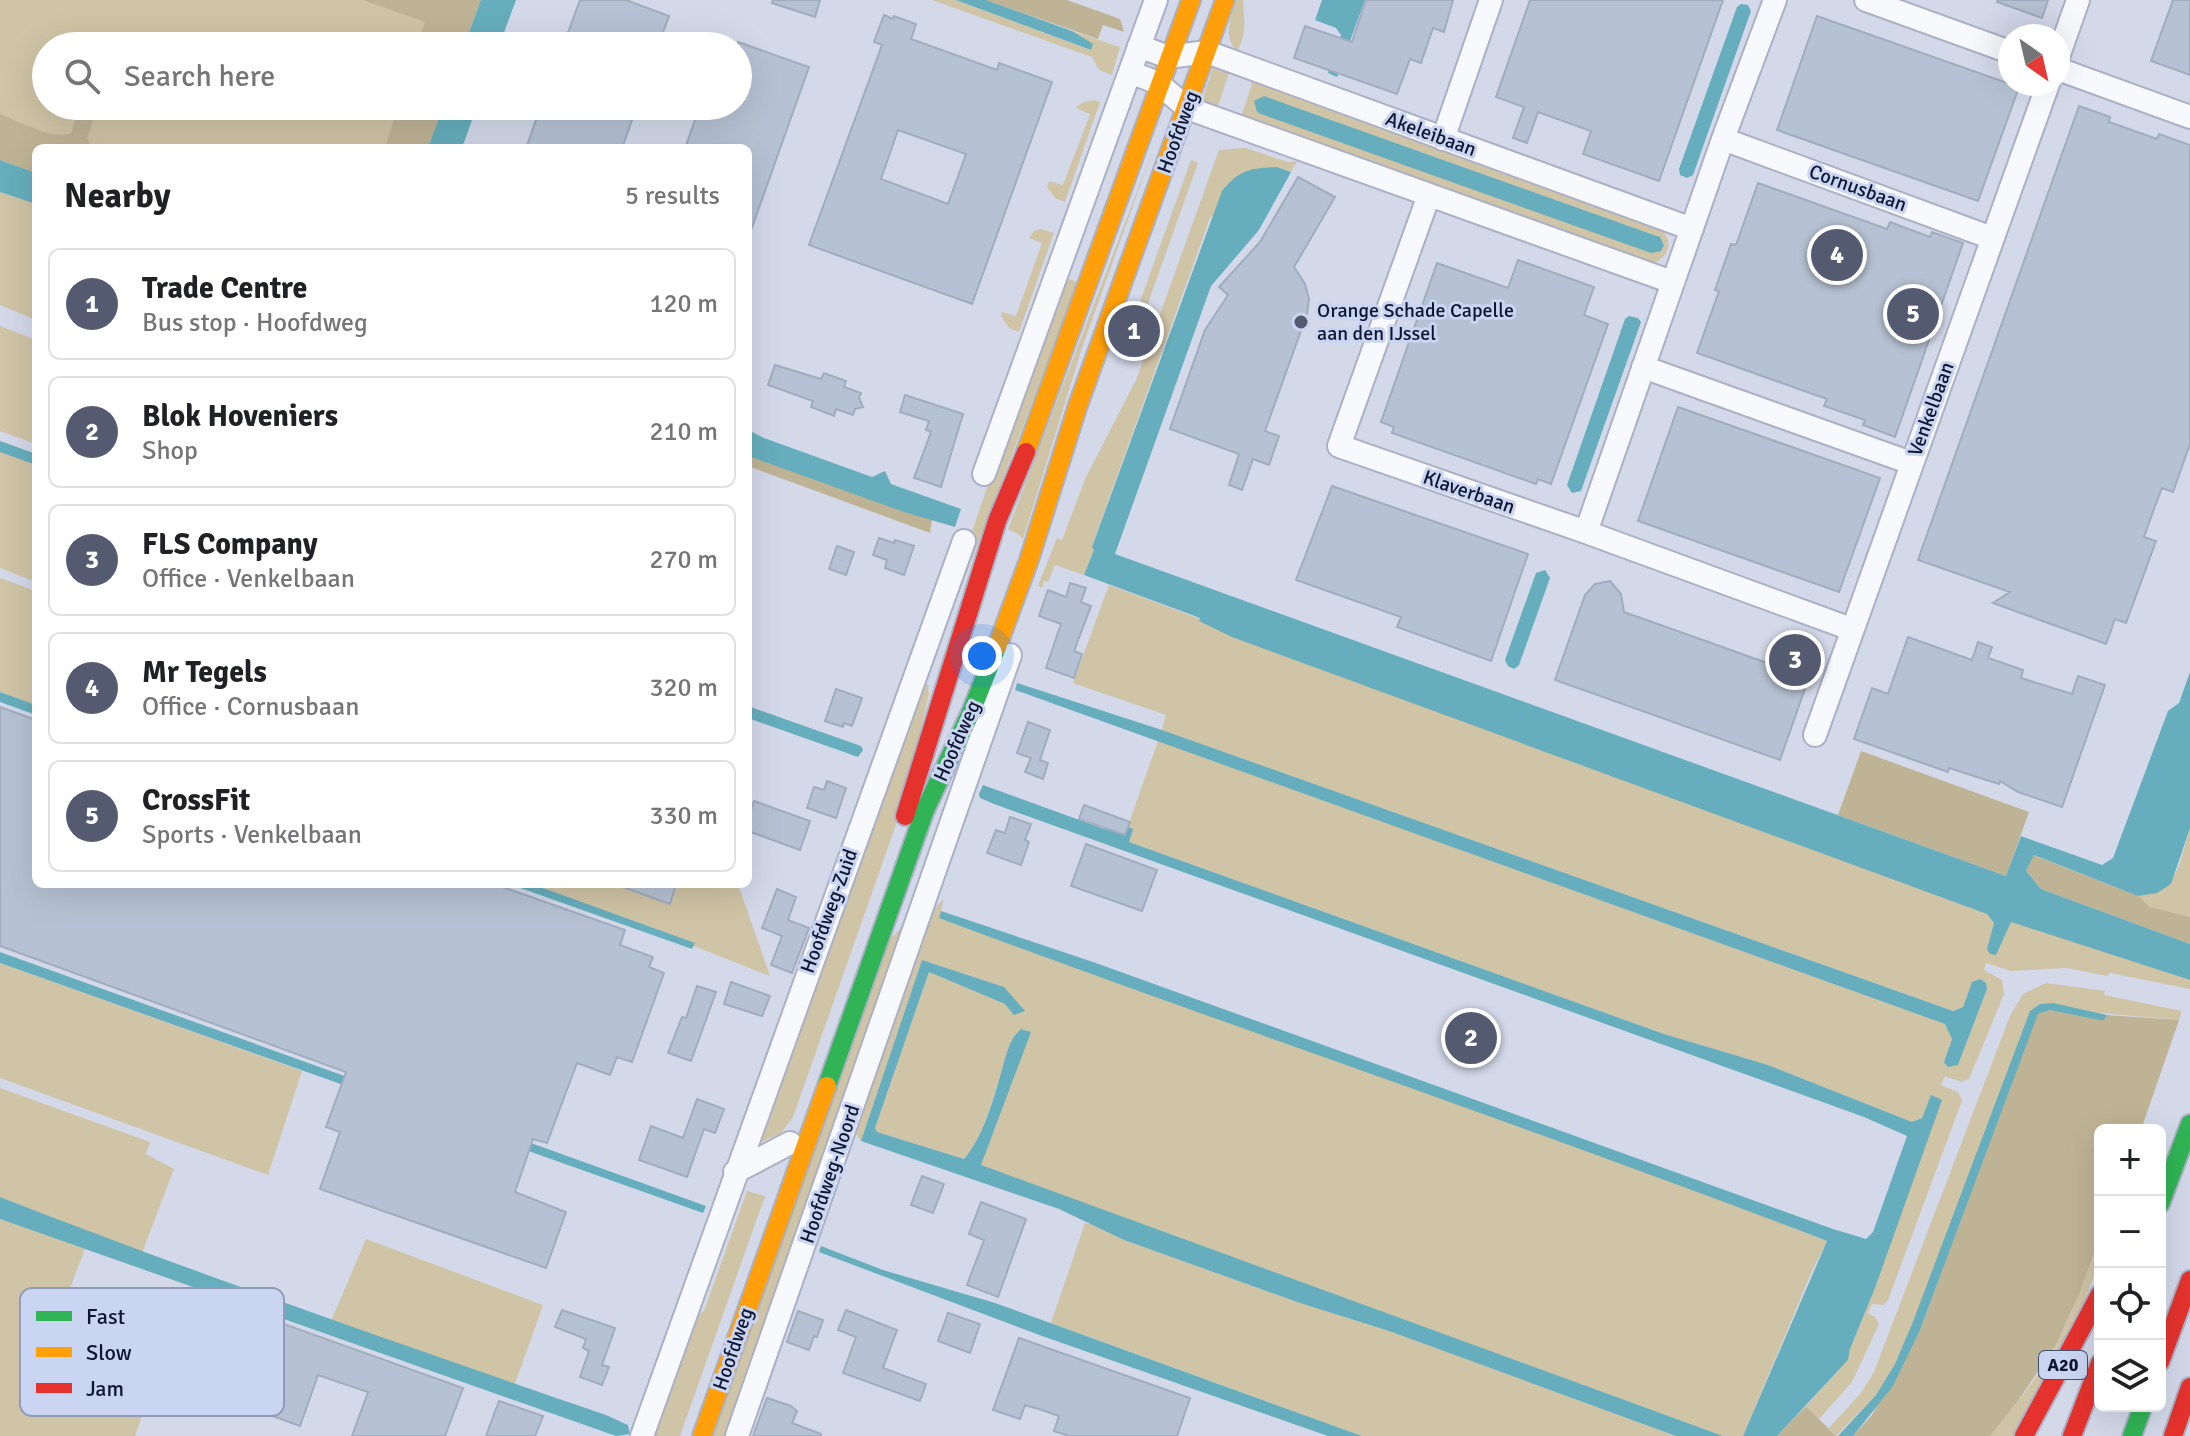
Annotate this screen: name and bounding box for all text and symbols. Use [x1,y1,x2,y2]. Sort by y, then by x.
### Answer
north arrow [1998,24,2070,96]
search box [32,32,752,120]
icon: search [60,54,104,98]
text: Search here [124,58,275,95]
street label: Hoofdweg [1152,87,1204,177]
street label: Akeleibaan [1382,106,1480,162]
street label: Cornusbaan [1806,159,1910,217]
text: Nearby [64,175,171,217]
text: 5 results [625,180,720,212]
pin: 4 [1811,225,1863,285]
text: Trade Centre [142,270,307,307]
pin: 5 [1887,284,1939,344]
text: 1 [85,288,99,320]
text: 120 m [649,288,718,320]
place label: Orange Schade Capelle aan den IJssel [1317,298,1514,346]
pin: 1 [1108,301,1160,361]
text: Bus stop · Hoofdweg [142,307,368,339]
marker: Orange Schade Capelle aan den IJssel [1292,313,1310,331]
street label: Venkelbaan [1902,358,1960,460]
text: Blok Hoveniers [142,398,338,435]
text: 2 [85,416,99,448]
text: 210 m [649,416,718,448]
text: Shop [142,435,198,467]
street label: Klaverbaan [1420,465,1518,519]
text: FLS Company [142,526,318,563]
text: 3 [85,544,99,576]
text: 270 m [649,544,718,576]
text: Office · Venkelbaan [142,563,355,595]
pin: 3 [1769,630,1821,690]
your location [962,636,1002,676]
text: Mr Tegels [142,654,267,691]
text: 4 [85,672,99,704]
text: 320 m [649,672,718,704]
text: Office · Cornusbaan [142,691,359,723]
street label: Hoofdweg [928,697,986,785]
text: CrossFit [142,782,250,819]
text: 5 [85,800,99,832]
text: 330 m [649,800,718,832]
text: Sports · Venkelbaan [142,819,362,851]
street label: Hoofdweg-Zuid [795,845,863,977]
pin: 2 [1445,1008,1497,1068]
street label: Hoofdweg-Noord [795,1101,865,1247]
map controls [2094,1124,2166,1412]
button: + [2094,1124,2166,1196]
button: − [2094,1196,2166,1268]
button: locate [2094,1268,2166,1340]
legend [20,1288,284,1416]
text: Fast [86,1303,126,1330]
street label: Hoofdweg [707,1304,759,1394]
text: Slow [86,1339,132,1366]
button: layers [2094,1340,2166,1412]
road number: A20 [2039,1351,2087,1379]
text: Jam [86,1375,124,1402]

